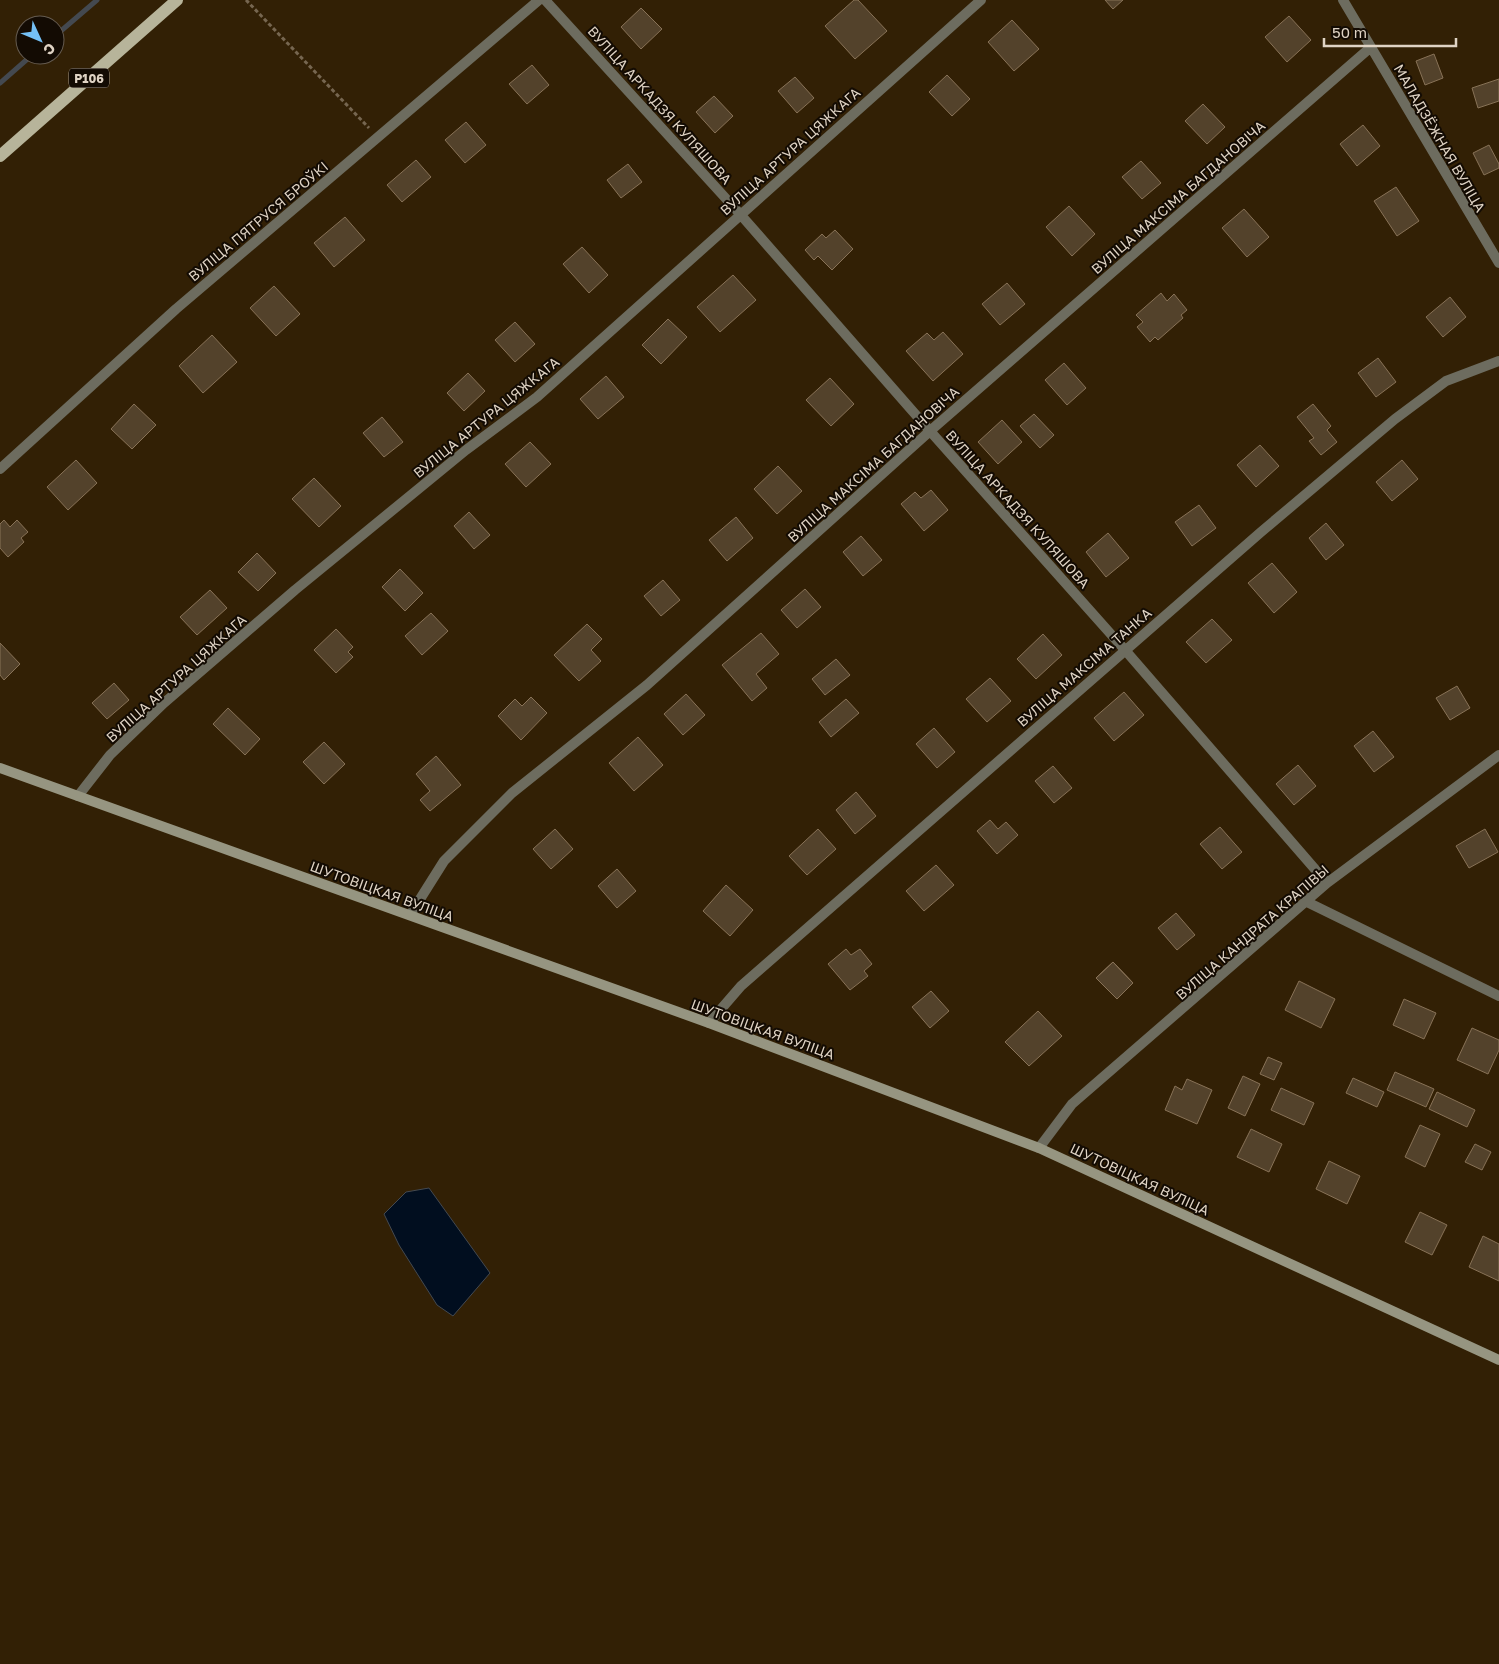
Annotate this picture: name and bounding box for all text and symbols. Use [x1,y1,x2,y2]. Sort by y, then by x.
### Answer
north arrow [15,15,65,65]
scale bar [1324,15,1456,47]
street label: ВУЛІЦА АРКАДЗЯ КУЛЯШОВА [584,22,736,188]
text: 50 m [1332,23,1367,41]
text: С [40,40,59,59]
street label: МАЛАДЗЁЖНАЯ ВУЛІЦА [1391,61,1490,215]
road number: Р106 [69,68,109,88]
street label: ВУЛІЦА АРТУРА ЦЯЖКАГА [716,83,864,218]
street label: ВУЛІЦА МАКСІМА БАГДАНОВІЧА [1088,116,1269,277]
street label: ВУЛІЦА ПЯТРУСЯ БРОЎКІ [185,158,331,284]
street label: ВУЛІЦА АРТУРА ЦЯЖКАГА [410,353,563,481]
street label: ВУЛІЦА МАКСІМА БАГДАНОВІЧА [784,382,963,546]
street label: ВУЛІЦА АРКАДЗЯ КУЛЯШОВА [942,426,1094,592]
street label: ВУЛІЦА МАКСІМА ТАНКА [1013,604,1155,730]
street label: ВУЛІЦА АРТУРА ЦЯЖКАГА [102,610,250,745]
street label: ШУТОВІЦКАЯ ВУЛІЦА [308,857,457,925]
street label: ВУЛІЦА КАНДРАТА КРАПІВЫ [1172,861,1332,1003]
street label: ШУТОВІЦКАЯ ВУЛІЦА [689,995,838,1063]
street label: ШУТОВІЦКАЯ ВУЛІЦА [1068,1139,1213,1219]

